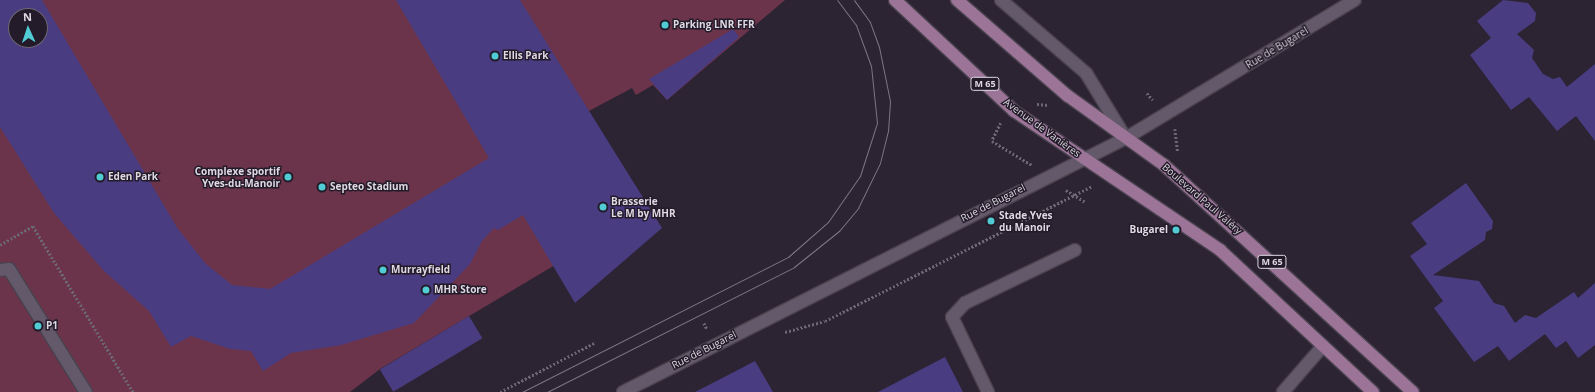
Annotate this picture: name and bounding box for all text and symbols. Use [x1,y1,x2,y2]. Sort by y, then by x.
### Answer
north arrow [8,8,48,48]
text: N [23,9,32,24]
place label: Parking LNR FFR [673,19,754,31]
marker: Parking LNR FFR [660,20,670,30]
street label: Rue de Bugarel [1244,25,1310,71]
place label: Ellis Park [503,50,548,62]
marker: Ellis Park [490,51,500,61]
road number: M 65 [970,77,1000,91]
street label: Avenue de Vanières [1001,96,1083,160]
street label: Boulevard Paul Valéry [1160,161,1244,237]
place label: Complexe sportif Yves-du-Manoir [195,165,280,188]
place label: Eden Park [108,171,158,183]
marker: Eden Park [95,172,105,182]
marker: Complexe sportif Yves-du-Manoir [283,172,293,182]
place label: Septeo Stadium [330,181,408,193]
marker: Septeo Stadium [317,182,327,192]
street label: Rue de Bugarel [959,182,1027,224]
place label: Brasserie Le M by MHR [611,195,675,218]
marker: Brasserie Le M by MHR [598,202,608,212]
place label: Stade Yves du Manoir [999,209,1053,232]
marker: Stade Yves du Manoir [986,216,996,226]
place label: Bugarel [1130,224,1168,236]
marker: Bugarel [1171,225,1181,235]
road number: M 65 [1257,255,1287,269]
place label: Murrayfield [391,264,450,276]
marker: Murrayfield [378,265,388,275]
place label: MHR Store [434,284,487,296]
marker: MHR Store [421,285,431,295]
place label: P1 [46,320,58,332]
marker: P1 [33,321,43,331]
street label: Rue de Bugarel [670,329,738,371]

